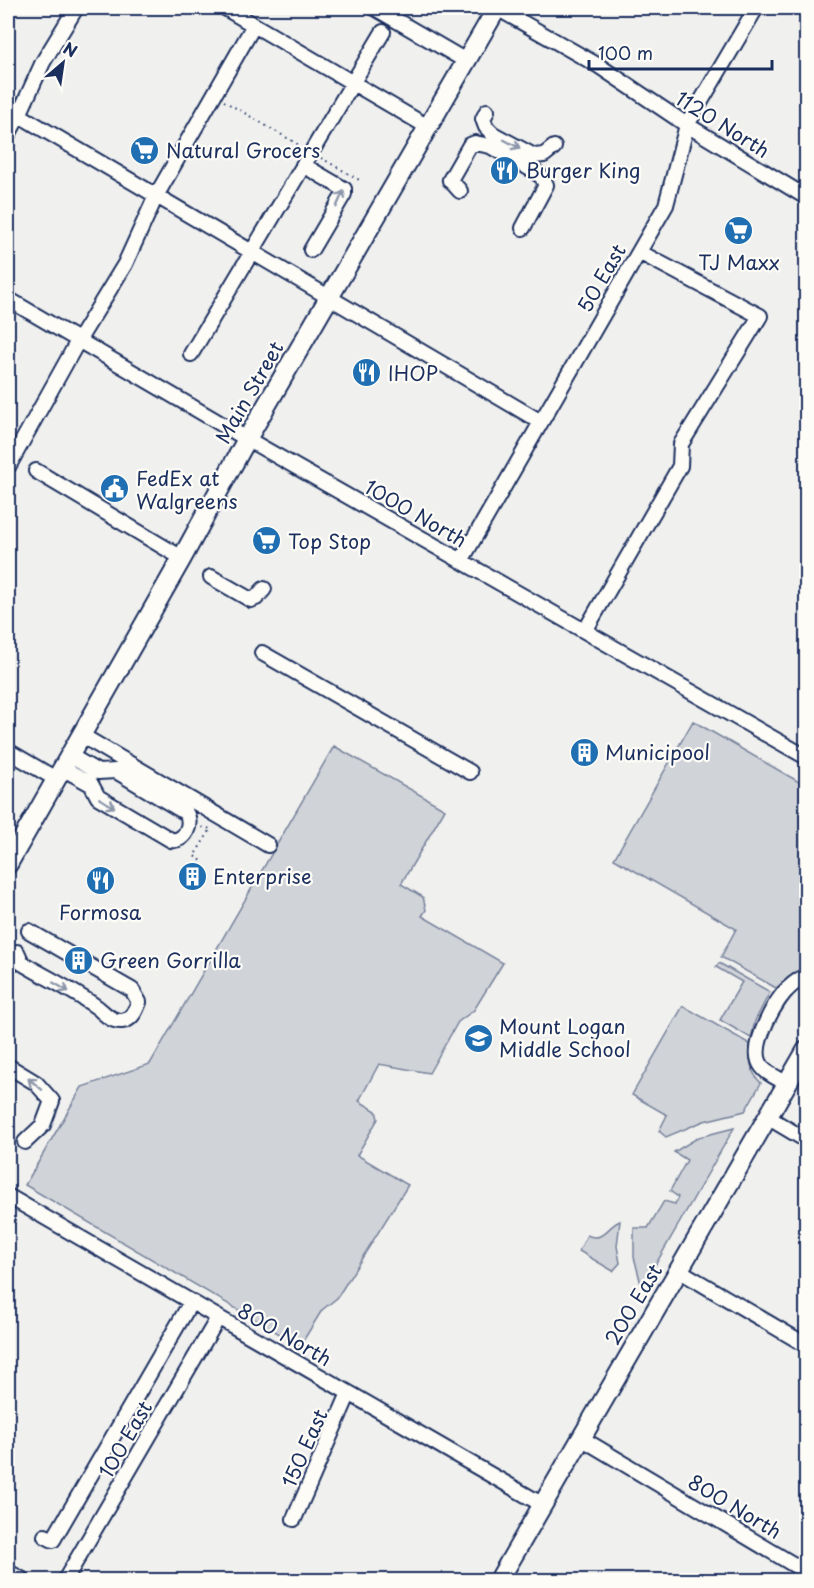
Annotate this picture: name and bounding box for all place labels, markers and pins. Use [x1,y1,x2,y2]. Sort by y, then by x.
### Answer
supermarket icon: Natural Grocers [129,134,161,166]
place label: Natural Grocers [166,135,320,165]
restaurant icon: Burger King [489,154,521,186]
place label: Burger King [526,155,641,185]
supermarket icon: TJ Maxx [723,215,755,247]
place label: TJ Maxx [698,247,780,277]
restaurant icon: IHOP [351,357,383,389]
place label: IHOP [388,358,438,388]
place label: FedEx at Walgreens [136,463,238,516]
public building icon: FedEx at Walgreens [99,473,131,505]
supermarket icon: Top Stop [251,525,283,557]
place label: Top Stop [288,526,371,556]
building icon: Municipool [568,736,600,768]
place label: Municipool [605,737,710,767]
building icon: Enterprise [176,860,208,892]
place label: Enterprise [213,861,312,891]
restaurant icon: Formosa [84,865,116,897]
place label: Formosa [59,897,142,927]
building icon: Green Gorrilla [63,944,95,976]
place label: Green Gorrilla [100,945,241,975]
place label: Mount Logan Middle School [499,1011,631,1064]
school or university icon: Mount Logan Middle School [462,1022,494,1054]

